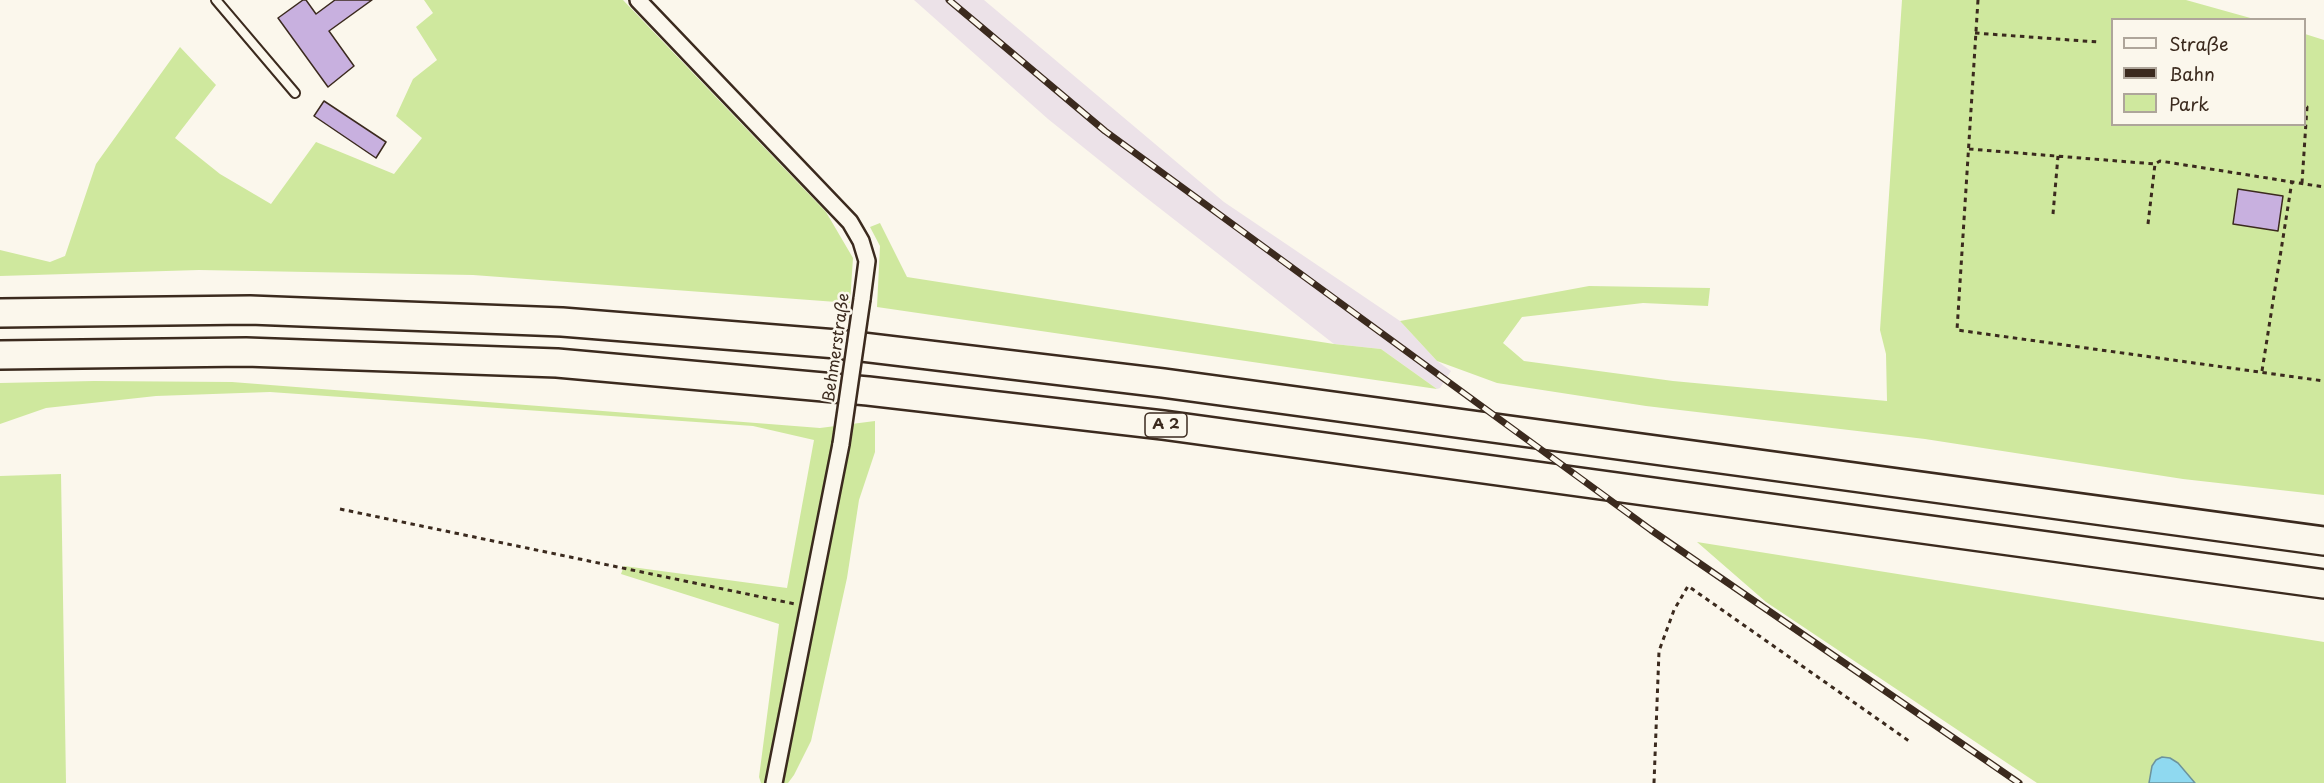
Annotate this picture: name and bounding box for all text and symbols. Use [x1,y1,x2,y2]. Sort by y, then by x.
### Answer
legend [2111,18,2306,126]
text: Straße [2169,30,2229,57]
text: Bahn [2169,60,2215,87]
text: Park [2169,90,2209,117]
street label: Behmerstraße [820,292,854,404]
road number: A 2 [1145,413,1187,437]

